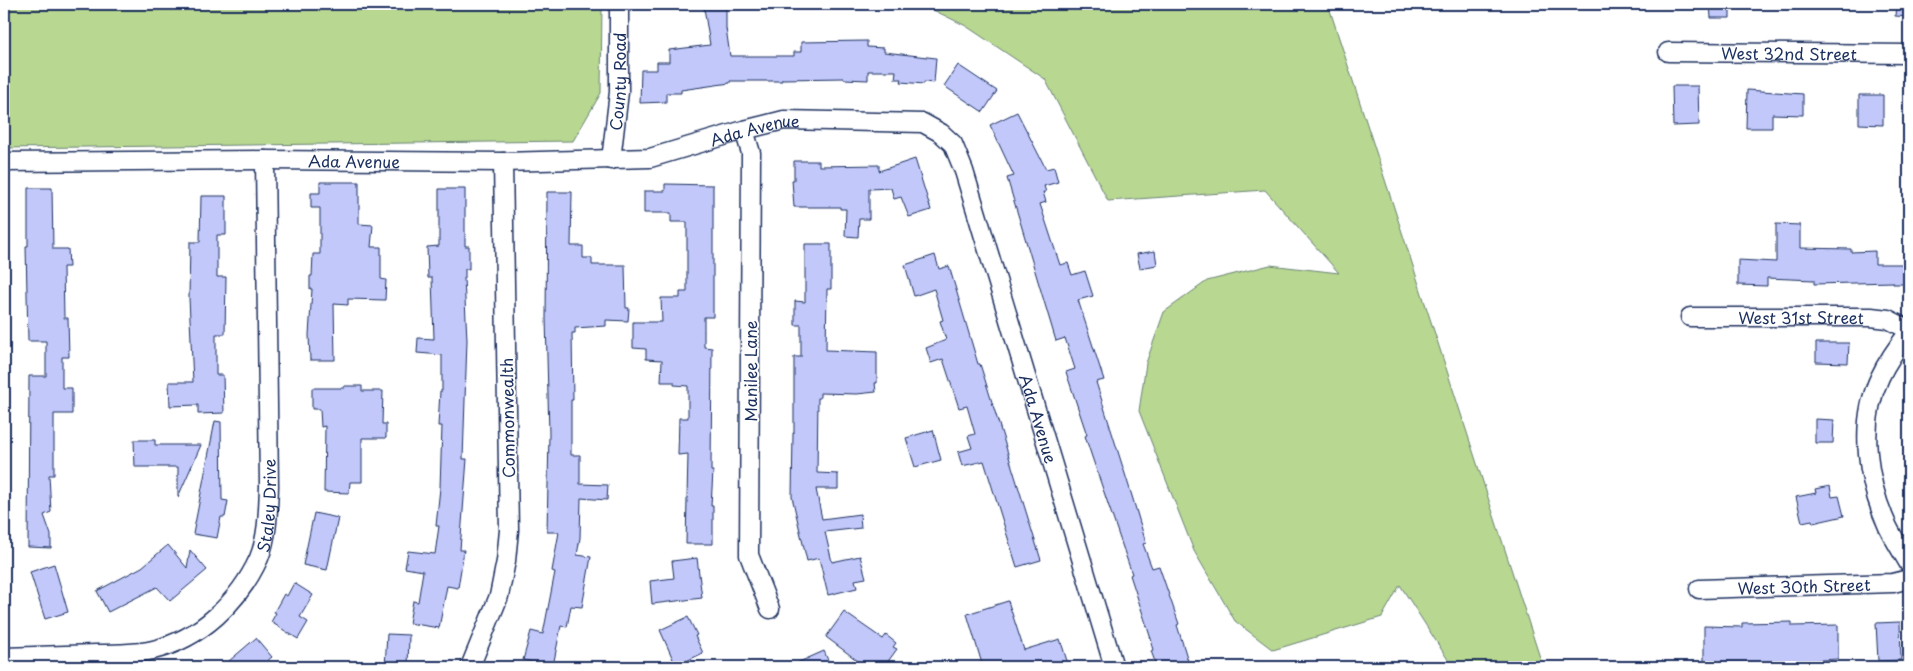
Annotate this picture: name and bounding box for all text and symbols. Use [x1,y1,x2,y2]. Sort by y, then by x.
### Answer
street label: County Road [603,32,631,132]
street label: West 32nd Street [1721,40,1857,66]
street label: Ada Avenue [707,108,800,152]
street label: Ada Avenue [308,148,400,173]
street label: West 31st Street [1738,305,1864,329]
street label: Manilee Lane [738,320,762,422]
street label: Commonwealth [494,358,520,478]
street label: Ada Avenue [1014,371,1064,466]
street label: Staley Drive [250,459,281,555]
street label: West 30th Street [1737,572,1871,600]

